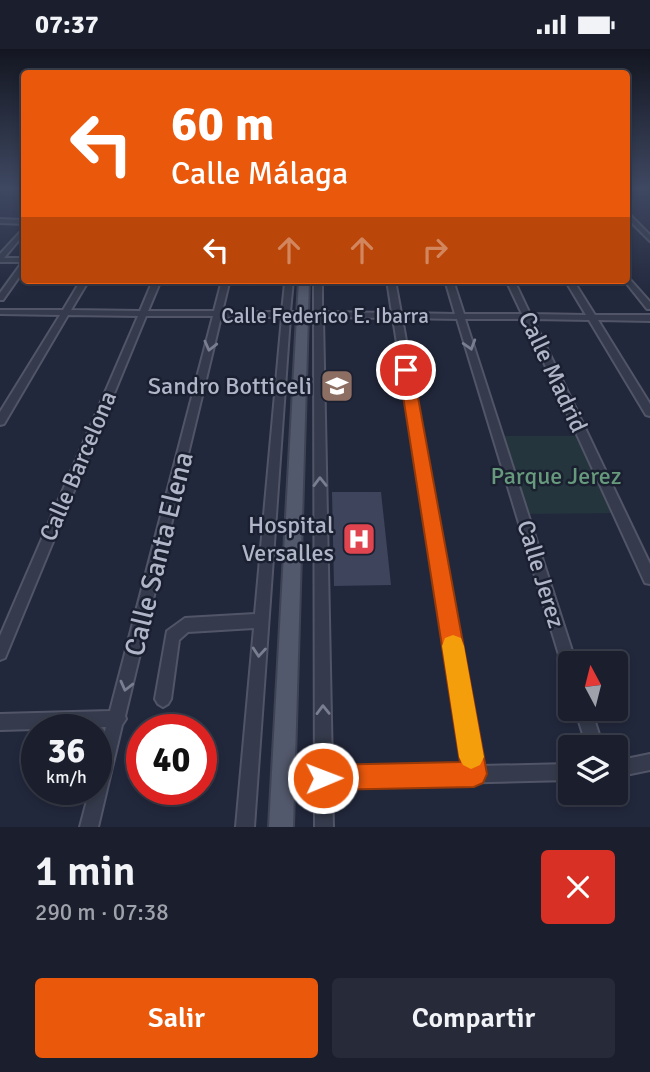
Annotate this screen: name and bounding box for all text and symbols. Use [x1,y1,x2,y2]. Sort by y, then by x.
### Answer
text: 07:37 [35,9,99,41]
text: 60 m [171,94,274,154]
icon: left [56,98,147,189]
text: Calle Málaga [171,154,348,193]
icon: left [197,231,235,269]
icon: ahead [270,231,308,269]
icon: ahead [343,231,381,269]
icon: right [416,231,454,269]
street label: Calle Federico E. Ibarra [221,303,429,329]
street label: Calle Madrid [512,307,594,437]
one-way arrow [462,338,476,351]
one-way arrow [204,340,218,352]
pin [376,340,436,400]
icon: arrive [387,351,425,389]
school or university icon: Sandro Botticeli [318,367,356,405]
place label: Sandro Botticeli [148,371,312,401]
street label: Calle Barcelona [33,386,123,546]
street label: Calle Santa Elena [117,448,201,660]
park label: Parque Jerez [491,461,621,491]
one-way arrow [312,477,328,487]
place label: Hospital Versalles [242,510,334,568]
street label: Calle Jerez [510,516,572,632]
hospital icon: Hospital Versalles [340,520,378,558]
one-way arrow [252,647,267,658]
north arrow [558,651,628,721]
map controls [558,651,628,805]
one-way arrow [120,680,135,692]
one-way arrow [315,704,330,715]
speed limit sign: 40 [126,714,217,805]
text: 36 [48,729,85,772]
button: layers [558,735,628,805]
position arrow [286,741,360,815]
text: km/h [46,766,87,788]
text: 1 min [35,846,136,897]
button: close [541,850,615,924]
text: 290 m · 07:38 [35,898,169,927]
button: Salir [35,978,318,1058]
button: Compartir [332,978,615,1058]

